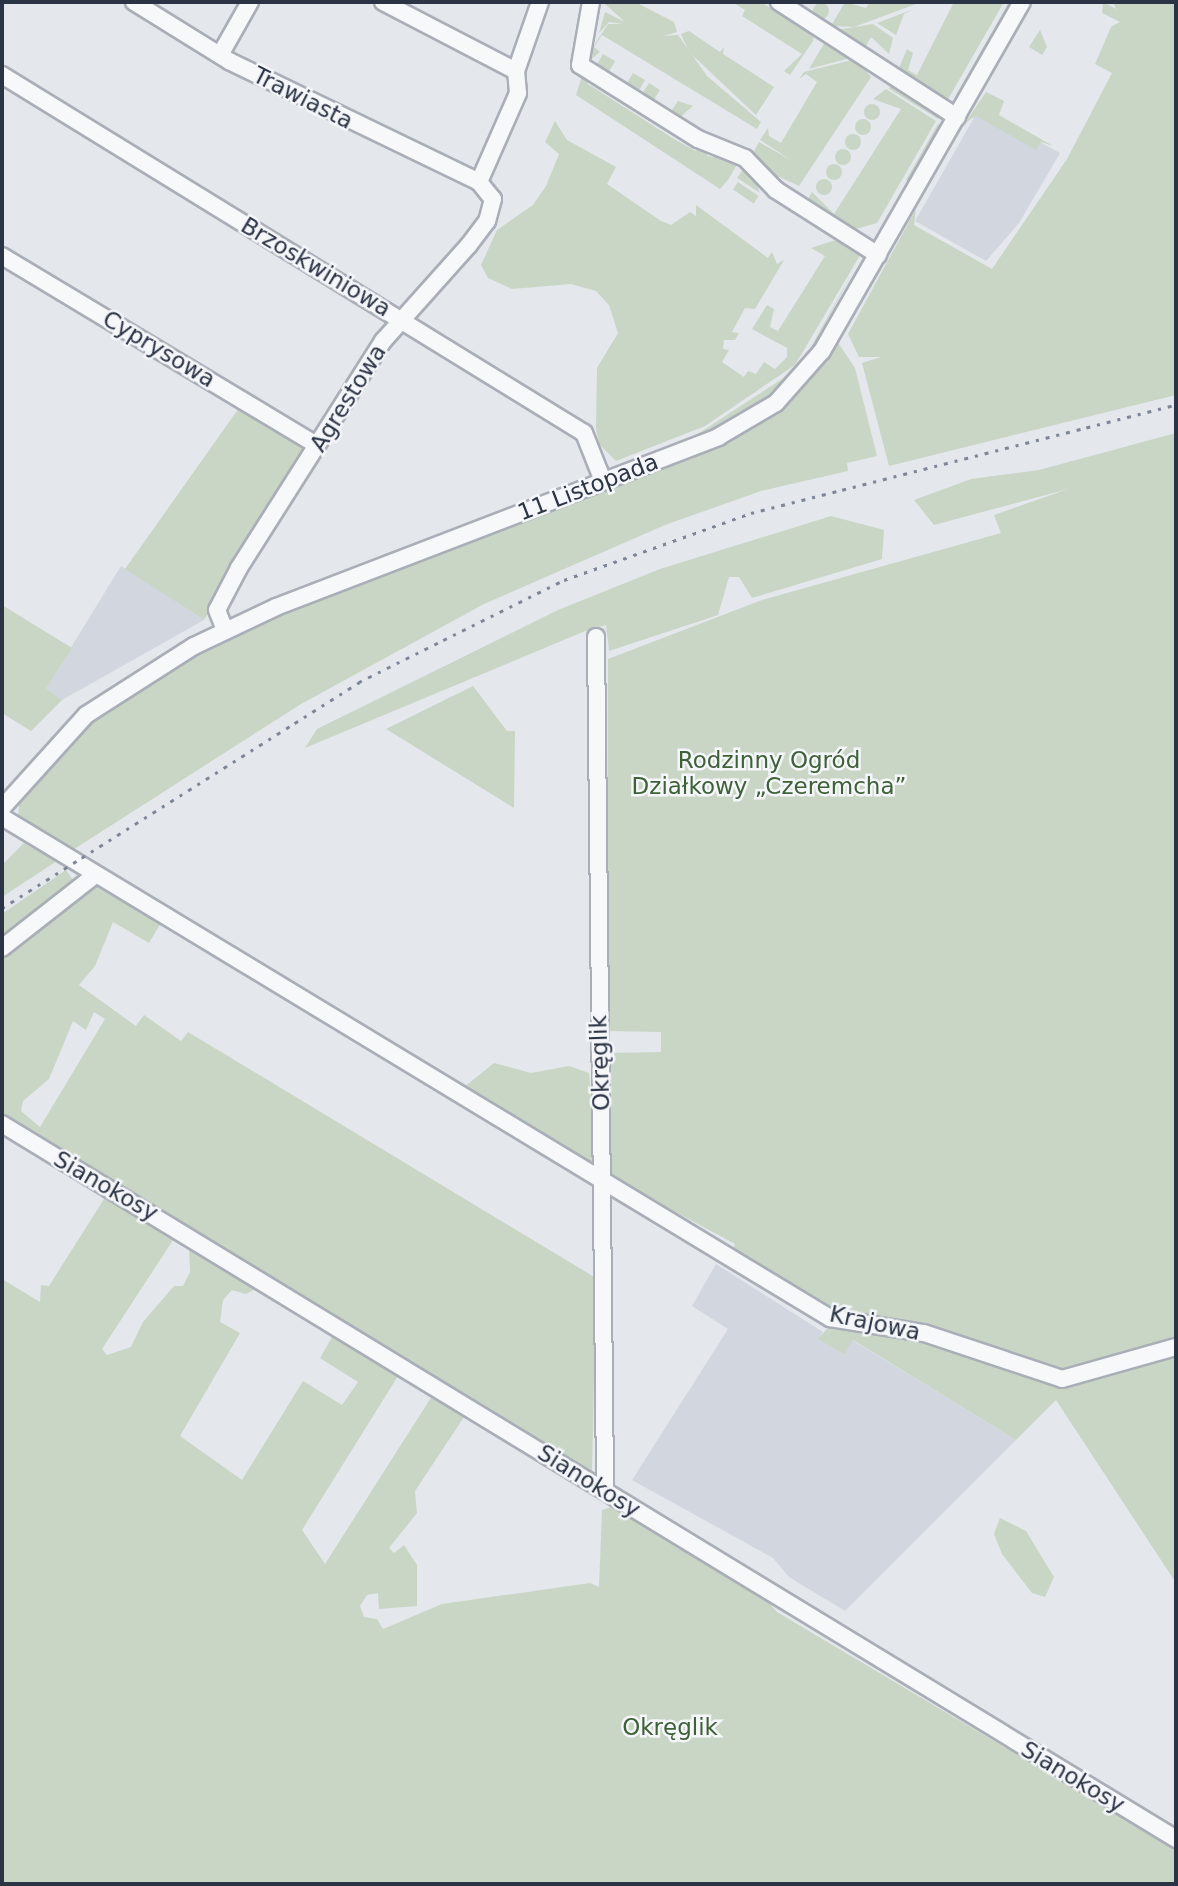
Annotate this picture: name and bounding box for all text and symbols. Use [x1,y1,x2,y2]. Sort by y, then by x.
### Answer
street label: Trawiasta [248,61,358,135]
street label: Brzoskwiniowa [236,211,396,323]
street label: Cyprysowa [98,305,220,393]
street label: Agrestowa [304,339,392,457]
street label: 11 Listopada [514,448,662,526]
park label: Rodzinny Ogród Działkowy „Czeremcha” [632,746,906,800]
street label: Okręglik [585,1015,615,1111]
street label: Sianokosy [49,1145,163,1227]
street label: Krajowa [827,1300,923,1346]
street label: Sianokosy [533,1439,645,1523]
park label: Okręglik [622,1713,718,1741]
street label: Sianokosy [1016,1735,1130,1819]

